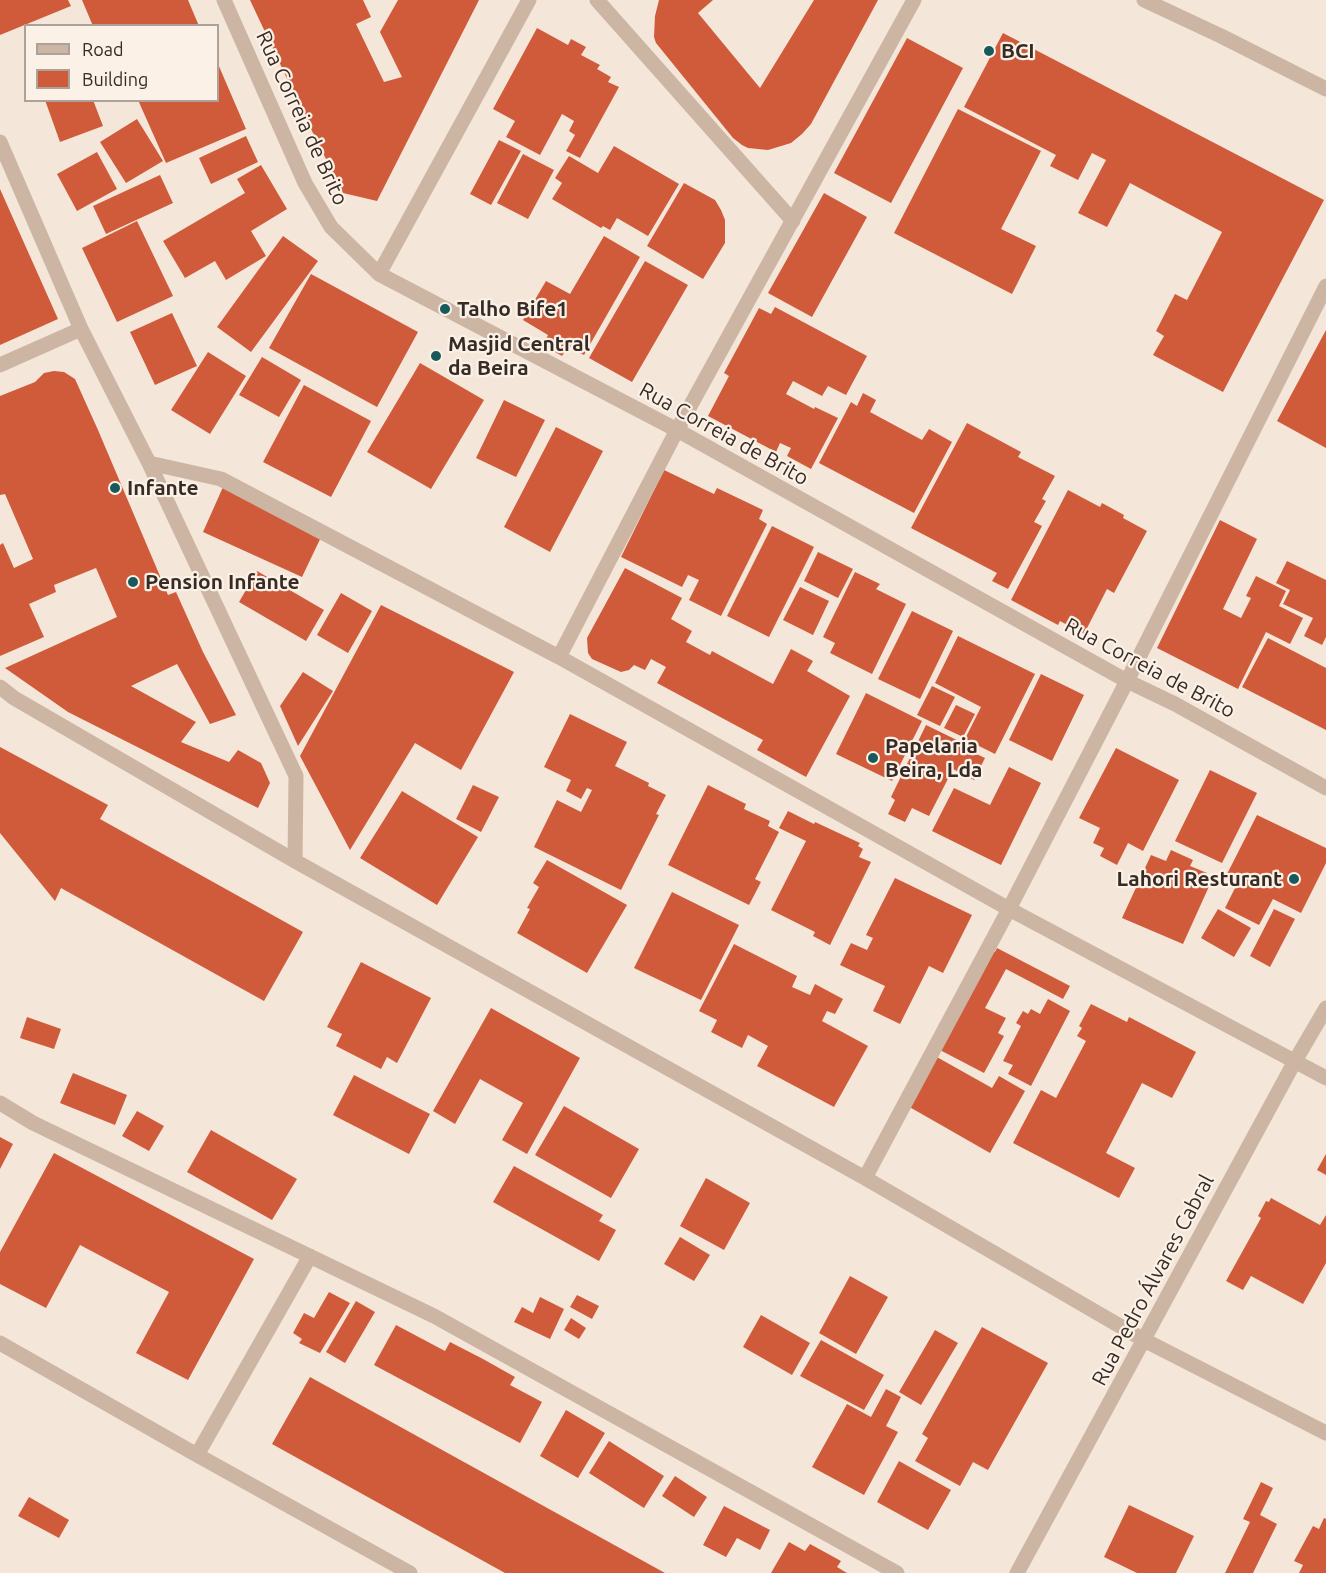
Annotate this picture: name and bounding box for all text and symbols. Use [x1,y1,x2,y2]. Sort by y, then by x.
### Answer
legend [24,24,219,102]
street label: Rua Correia de Brito [251,27,353,209]
place label: BCI [1001,38,1035,64]
text: Road [82,39,124,59]
marker: BCI [982,44,996,58]
text: Building [82,69,148,89]
place label: Talho Bife1 [457,296,568,322]
marker: Talho Bife1 [438,302,452,316]
place label: Masjid Central da Beira [448,331,590,381]
marker: Masjid Central da Beira [429,349,443,363]
street label: Rua Correia de Brito [635,377,813,491]
place label: Infante [127,475,199,501]
marker: Infante [108,481,122,495]
place label: Pension Infante [145,569,300,595]
marker: Pension Infante [126,575,140,589]
street label: Rua Correia de Brito [1060,612,1240,724]
place label: Papelaria Beira, Lda [885,733,982,783]
marker: Papelaria Beira, Lda [866,751,880,765]
place label: Lahori Resturant [1117,866,1282,892]
marker: Lahori Resturant [1287,872,1301,886]
street label: Rua Pedro Álvares Cabral [1087,1170,1219,1390]

